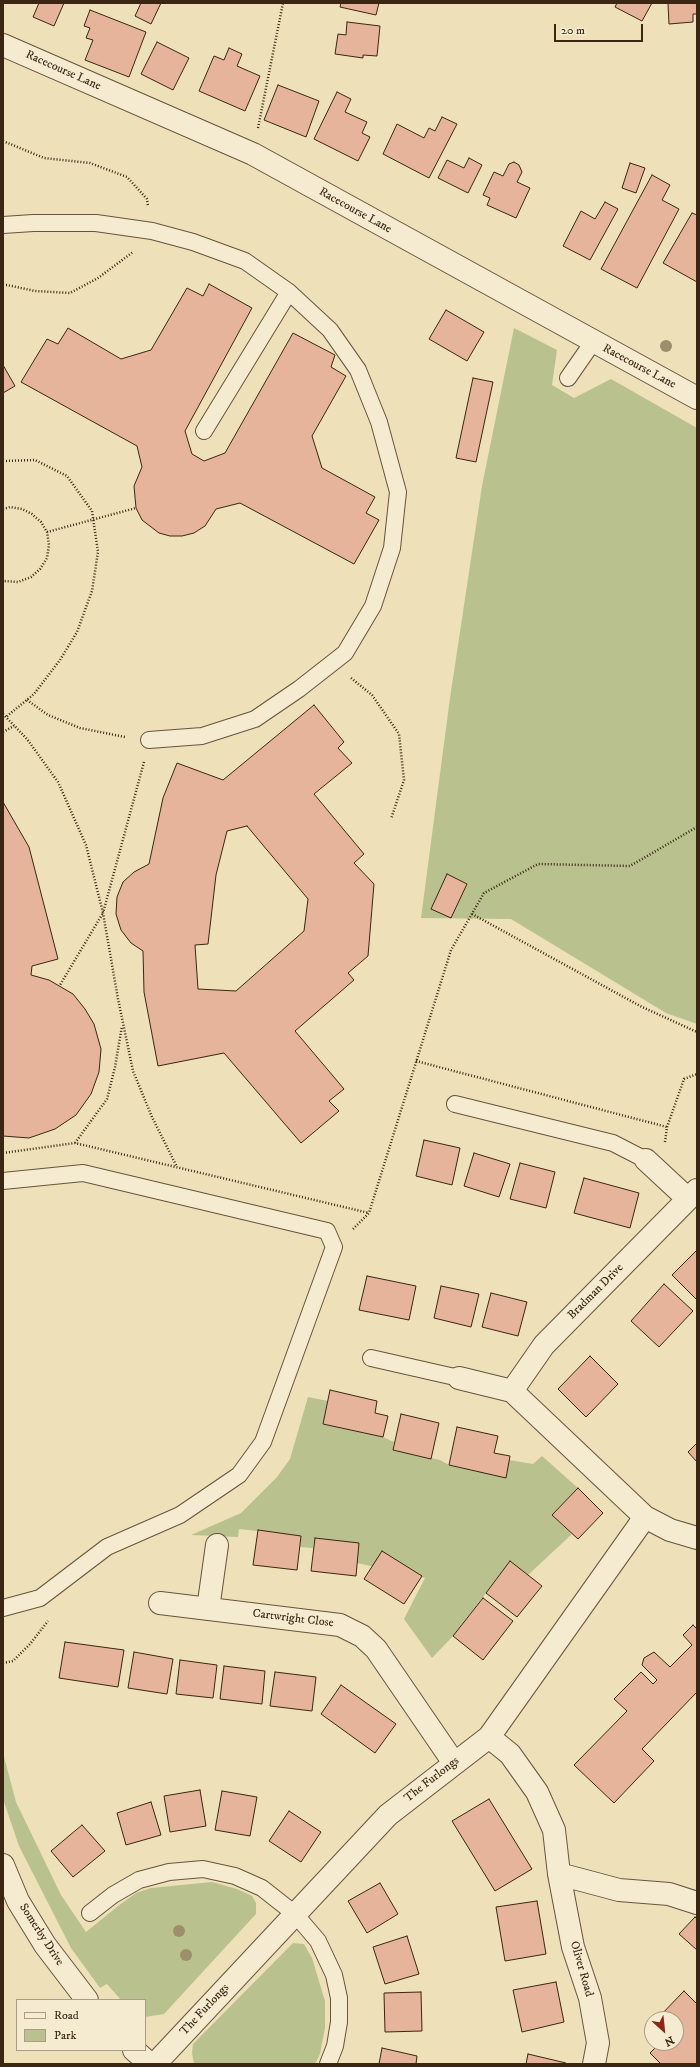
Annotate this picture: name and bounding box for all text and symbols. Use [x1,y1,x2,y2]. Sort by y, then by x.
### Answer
scale bar [556,16,645,42]
text: 20 m [561,23,585,38]
street label: Racecourse Lane [23,48,103,94]
street label: Racecourse Lane [316,185,394,237]
street label: Racecourse Lane [600,342,678,392]
street label: Bradman Drive [565,1261,627,1323]
street label: Cartwright Close [252,1607,334,1631]
street label: The Furlongs [402,1754,462,1806]
street label: Somerby Drive [16,1901,66,1969]
street label: Oliver Road [566,1940,596,1998]
street label: The Furlongs [177,1981,233,2039]
legend [16,1999,146,2051]
text: Road [54,2008,79,2023]
north arrow [644,2011,684,2051]
text: Park [54,2028,76,2043]
text: N [662,2033,676,2049]

